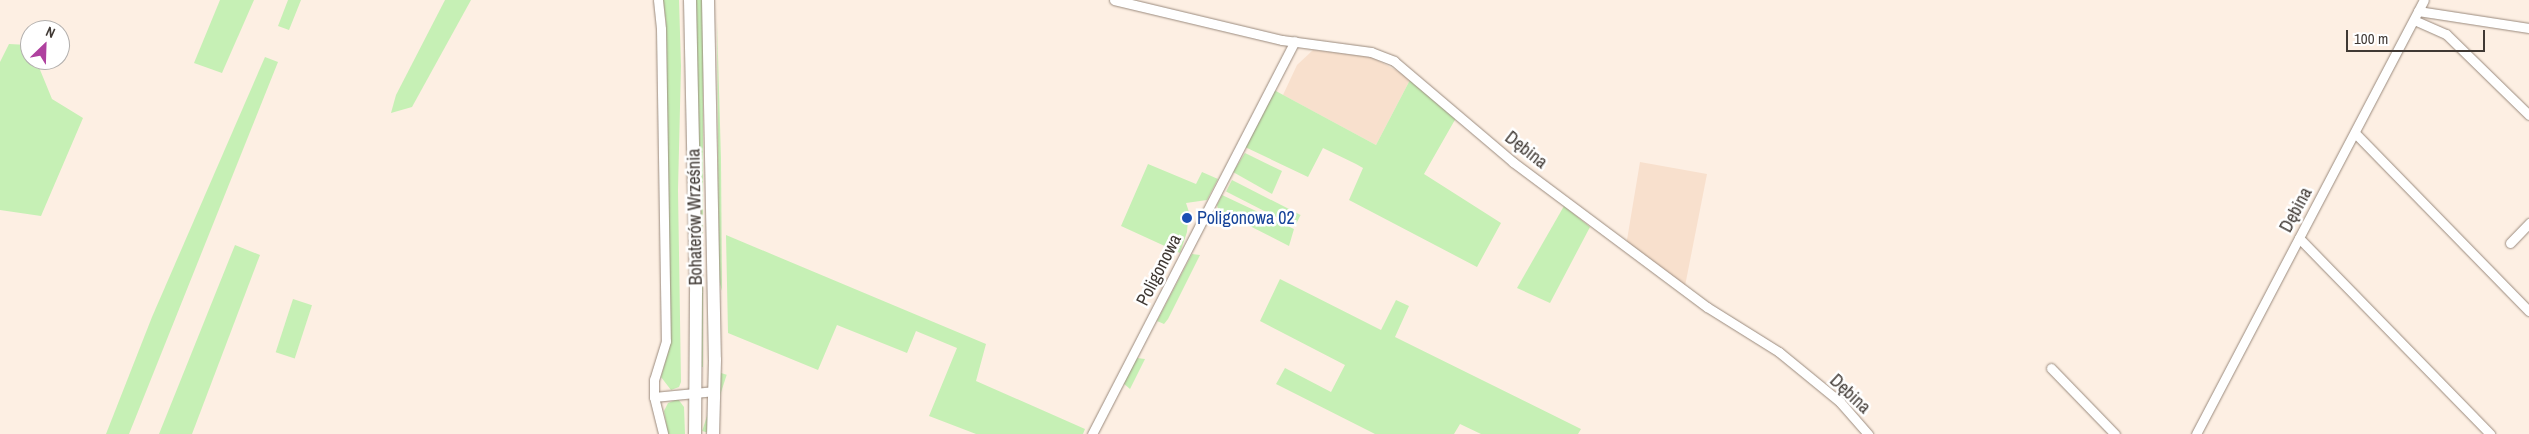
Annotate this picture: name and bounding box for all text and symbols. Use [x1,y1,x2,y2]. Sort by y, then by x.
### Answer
north arrow [20,20,70,70]
scale bar [2349,20,2488,52]
text: N [43,22,58,42]
text: 100 m [2354,28,2388,49]
street label: Dębina [1501,127,1551,173]
street label: Bohaterów Września [683,148,707,286]
street label: Dębina [2275,184,2317,236]
place label: Poligonowa 02 [1197,207,1295,229]
marker: Poligonowa 02 [1181,212,1193,224]
street label: Poligonowa [1132,231,1186,309]
street label: Dębina [1825,370,1875,418]

